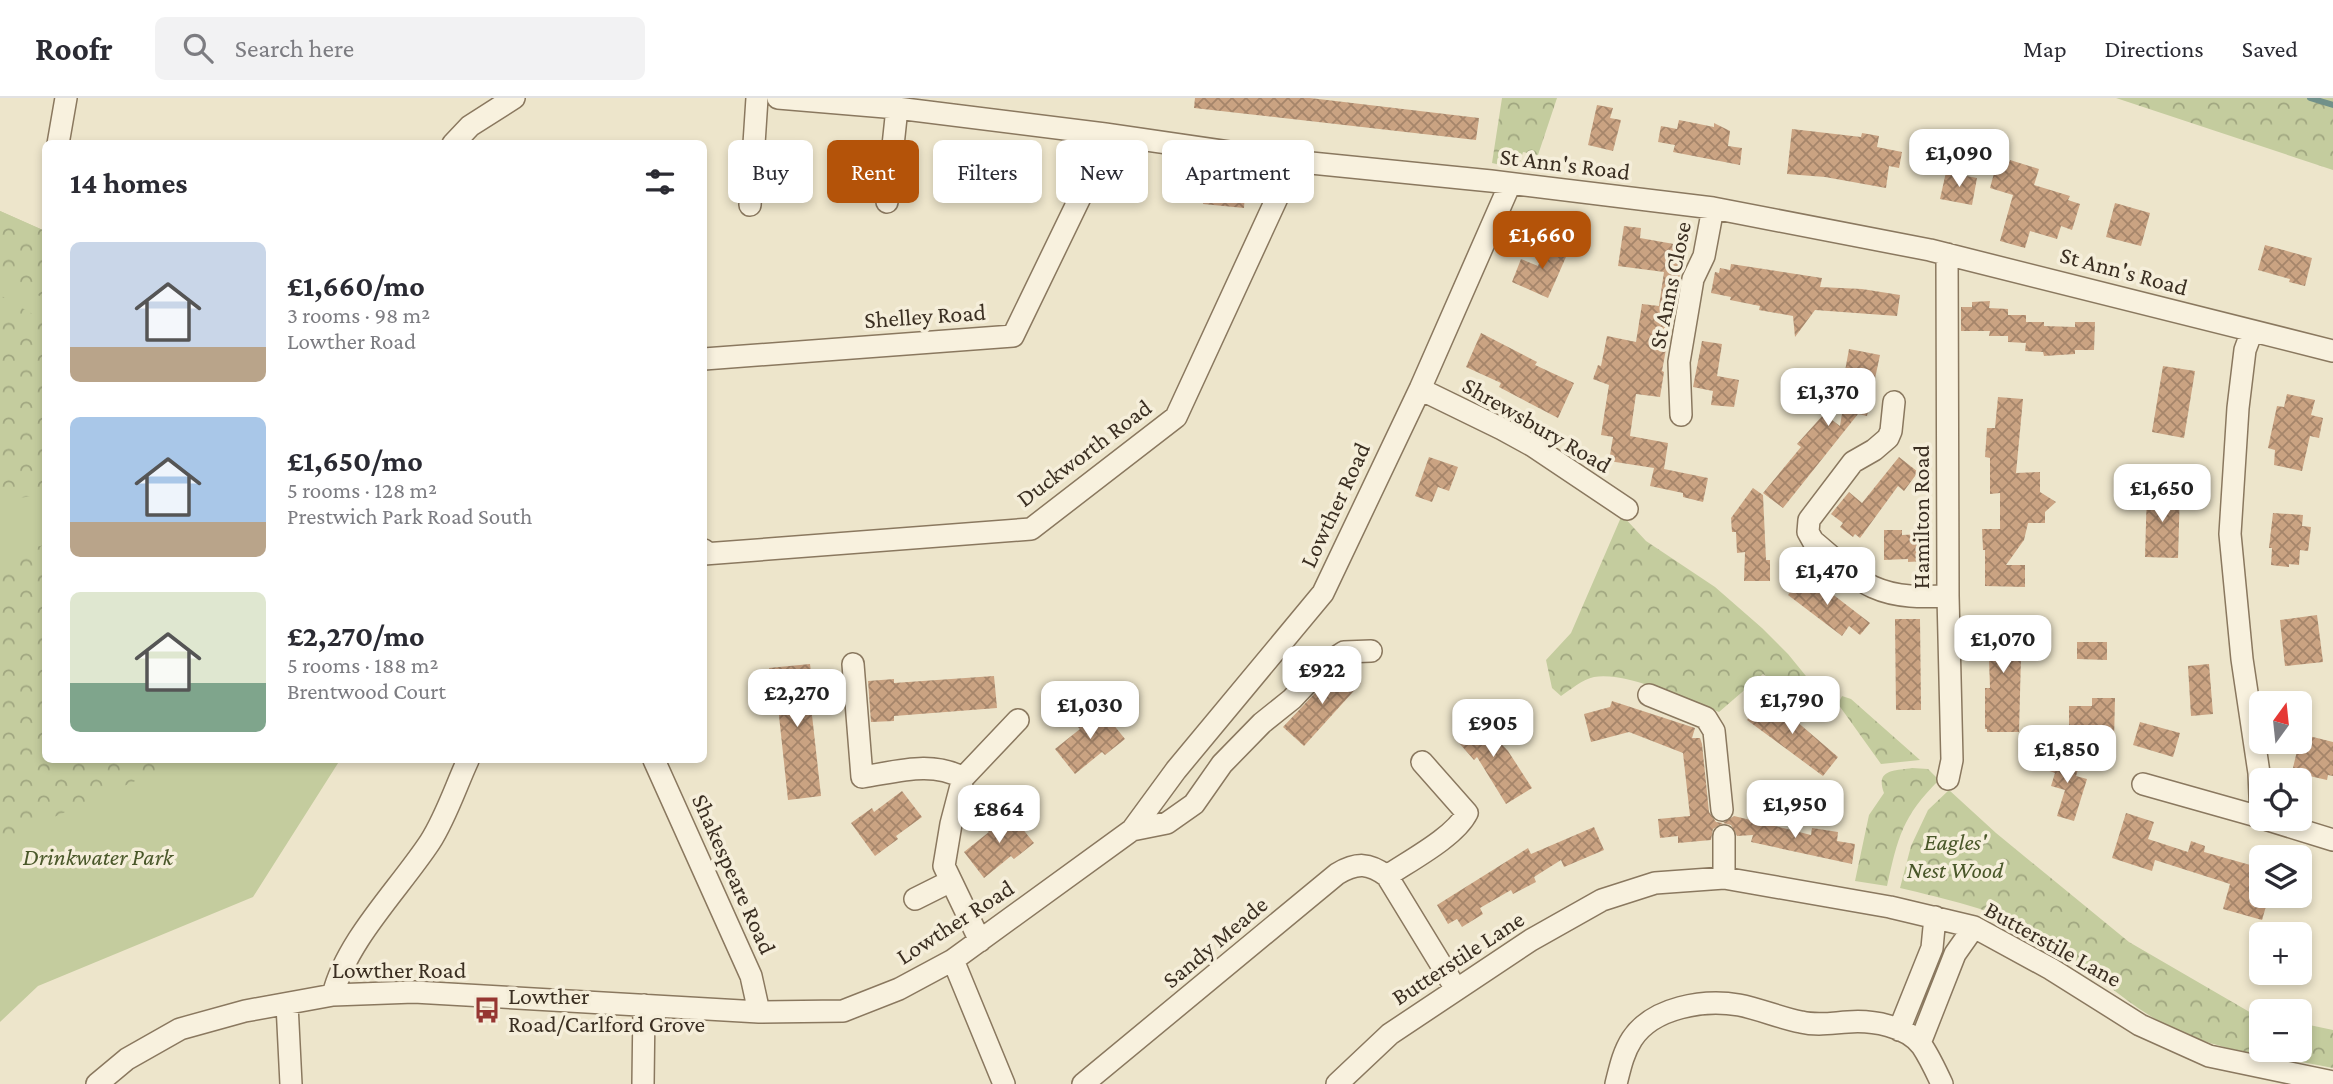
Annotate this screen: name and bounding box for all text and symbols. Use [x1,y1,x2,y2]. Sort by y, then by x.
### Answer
search box [155,17,645,80]
icon: search [179,29,217,67]
text: Roofr [35,30,113,67]
text: Search here [235,34,354,63]
text: Map [2023,35,2067,62]
text: Directions [2105,35,2204,62]
text: Saved [2242,35,2298,62]
pin: £1,090 [1902,130,2016,189]
text: £1,090 [1925,139,1993,165]
chip: Buy [728,140,813,203]
chip: Rent [827,140,919,203]
chip: Filters [933,140,1042,203]
chip: New [1056,140,1148,203]
chip: Apartment [1162,140,1314,203]
street label: St Ann's Road [1498,142,1632,185]
icon: filters [641,163,679,201]
text: 14 homes [70,166,188,199]
pin: £1,660 [1485,212,1599,271]
street label: St Anns Close [1643,219,1696,351]
text: £1,660 [1509,221,1575,247]
street label: St Ann's Road [2057,241,2191,301]
text: £1,660/mo [287,269,425,302]
icon: home [126,270,210,354]
street label: Shelley Road [863,298,987,333]
text: 3 rooms · 98 m² [287,302,430,328]
text: Lowther Road [287,328,416,354]
pin: £1,370 [1771,368,1885,428]
street label: Shrewsbury Road [1458,371,1617,478]
text: £1,370 [1797,378,1859,404]
street label: Duckworth Road [1011,393,1157,512]
street label: Lowther Road [1294,438,1375,572]
text: £1,650/mo [287,444,423,477]
street label: Hamilton Road [1907,444,1934,589]
icon: home [126,445,210,529]
pin: £1,650 [2105,464,2219,524]
text: £1,650 [2130,474,2194,500]
text: 5 rooms · 128 m² [287,477,437,503]
text: Prestwich Park Road South [287,503,532,529]
pin: £1,470 [1770,547,1884,607]
text: £1,470 [1795,557,1859,583]
pin: £1,070 [1946,616,2060,675]
text: £2,270/mo [287,619,425,652]
icon: home [126,620,210,704]
text: £1,070 [1970,625,2036,651]
pin: £922 [1281,646,1363,706]
text: 5 rooms · 188 m² [287,652,439,678]
text: £922 [1298,656,1346,682]
pin: £2,270 [740,670,854,729]
pin: £1,790 [1735,676,1849,736]
text: Brentwood Court [287,678,446,704]
text: £2,270 [764,679,830,705]
pin: £1,030 [1033,682,1147,741]
text: £1,790 [1760,686,1824,712]
text: £1,030 [1057,691,1123,717]
north arrow [2249,691,2312,754]
map controls [2249,691,2312,1062]
pin: £905 [1452,700,1534,759]
text: £905 [1468,709,1518,735]
pin: £1,850 [2010,726,2124,785]
text: £1,850 [2034,735,2100,761]
button: locate [2249,768,2312,831]
pin: £1,950 [1738,780,1852,840]
pin: £864 [958,786,1040,845]
street label: Shakespeare Road [687,790,782,958]
text: £1,950 [1763,790,1827,816]
text: £864 [974,795,1024,821]
park label: Eagles' Nest Wood [1907,828,2004,883]
park label: Drinkwater Park [23,843,175,870]
button: layers [2249,845,2312,908]
street label: Lowther Road [891,873,1019,970]
street label: Sandy Meade [1157,890,1272,993]
street label: Butterstile Lane [1980,895,2126,992]
street label: Butterstile Lane [1387,905,1529,1010]
button: + [2249,922,2312,985]
street label: Lowther Road [332,956,467,983]
place label: Lowther Road/Carlford Grove [508,982,705,1037]
bus stop icon: Lowther Road/Carlford Grove [472,995,502,1025]
button: − [2249,999,2312,1062]

